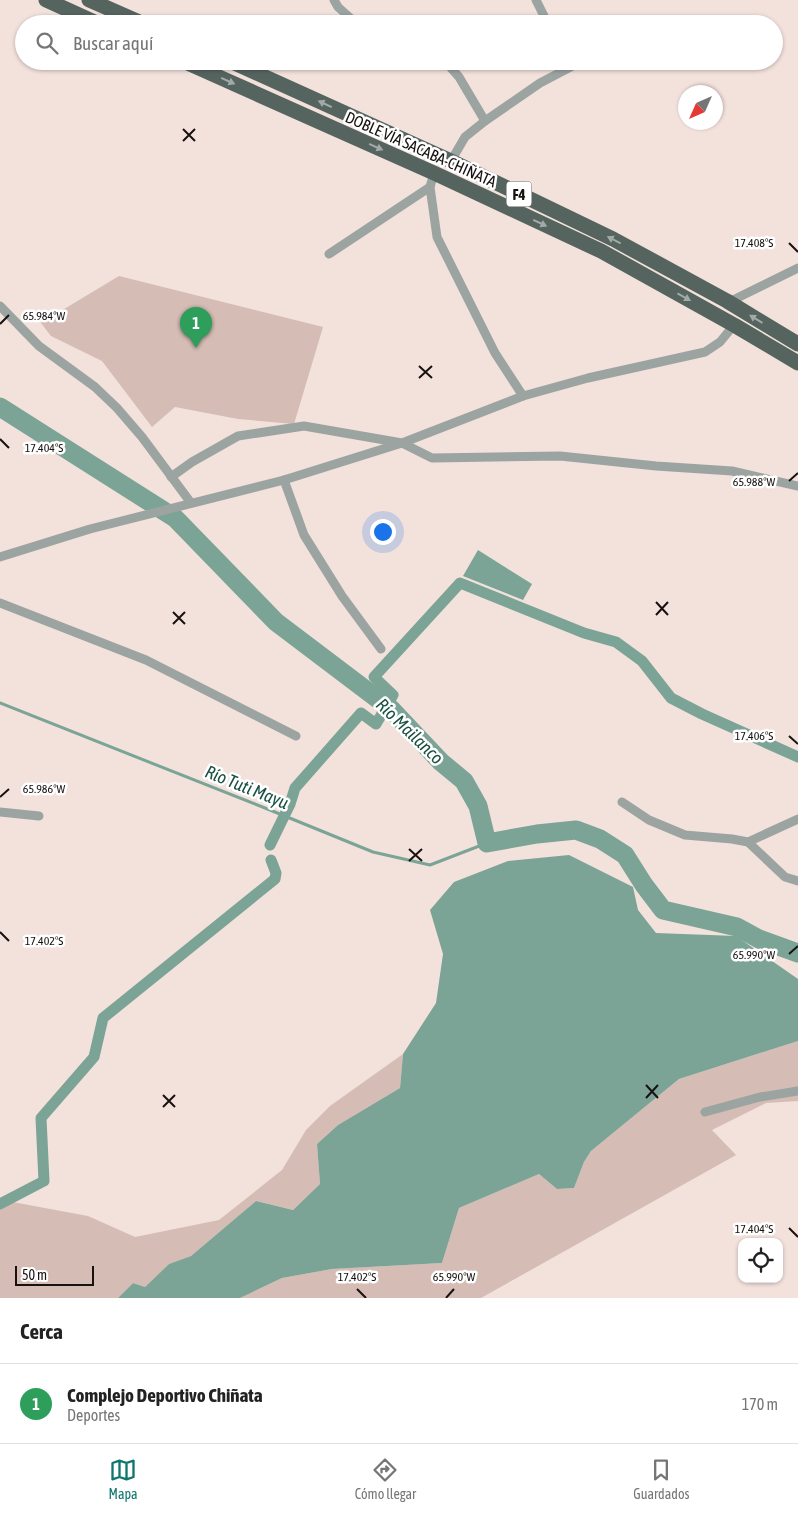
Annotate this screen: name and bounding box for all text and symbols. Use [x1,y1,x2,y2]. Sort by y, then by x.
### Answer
search box [15,15,783,70]
icon: search [33,29,61,57]
text: Buscar aquí [73,32,153,54]
one-way arrow [221,78,235,86]
north arrow [678,85,723,130]
one-way arrow [318,99,332,107]
street label: DOBLE VÍA SACABA-CHIÑATA [343,108,499,191]
one-way arrow [369,144,383,152]
road number: F4 [506,182,532,206]
one-way arrow [532,218,547,227]
one-way arrow [607,236,622,244]
text: 17.408°S [735,236,773,250]
one-way arrow [677,293,691,301]
pin: 1 [180,307,212,348]
text: 65.984°W [23,309,65,323]
one-way arrow [750,314,763,323]
text: 17.404°S [25,441,63,455]
text: 65.988°W [733,475,775,489]
your location [370,519,396,545]
water label: Río Mailanco [372,694,448,768]
text: 17.406°S [735,729,773,743]
water label: Río Tuti Mayu [202,761,292,813]
text: 65.986°W [23,782,65,796]
text: 17.402°S [25,934,63,948]
text: 65.990°W [733,948,775,962]
text: 17.404°S [735,1222,773,1236]
map controls [738,1238,783,1283]
button: locate [738,1238,783,1283]
scale bar [15,1263,94,1286]
text: 50 m [22,1267,47,1283]
text: 17.402°S [338,1270,376,1284]
text: 65.990°W [433,1270,475,1284]
text: Cerca [20,1319,63,1343]
text: Complejo Deportivo Chiñata [67,1384,263,1406]
text: 1 [32,1395,40,1413]
text: 170 m [742,1395,778,1413]
text: Deportes [67,1406,120,1424]
tab: Mapa [109,1456,138,1502]
tab: Cómo llegar [355,1456,416,1502]
tab: Guardados [633,1456,689,1502]

